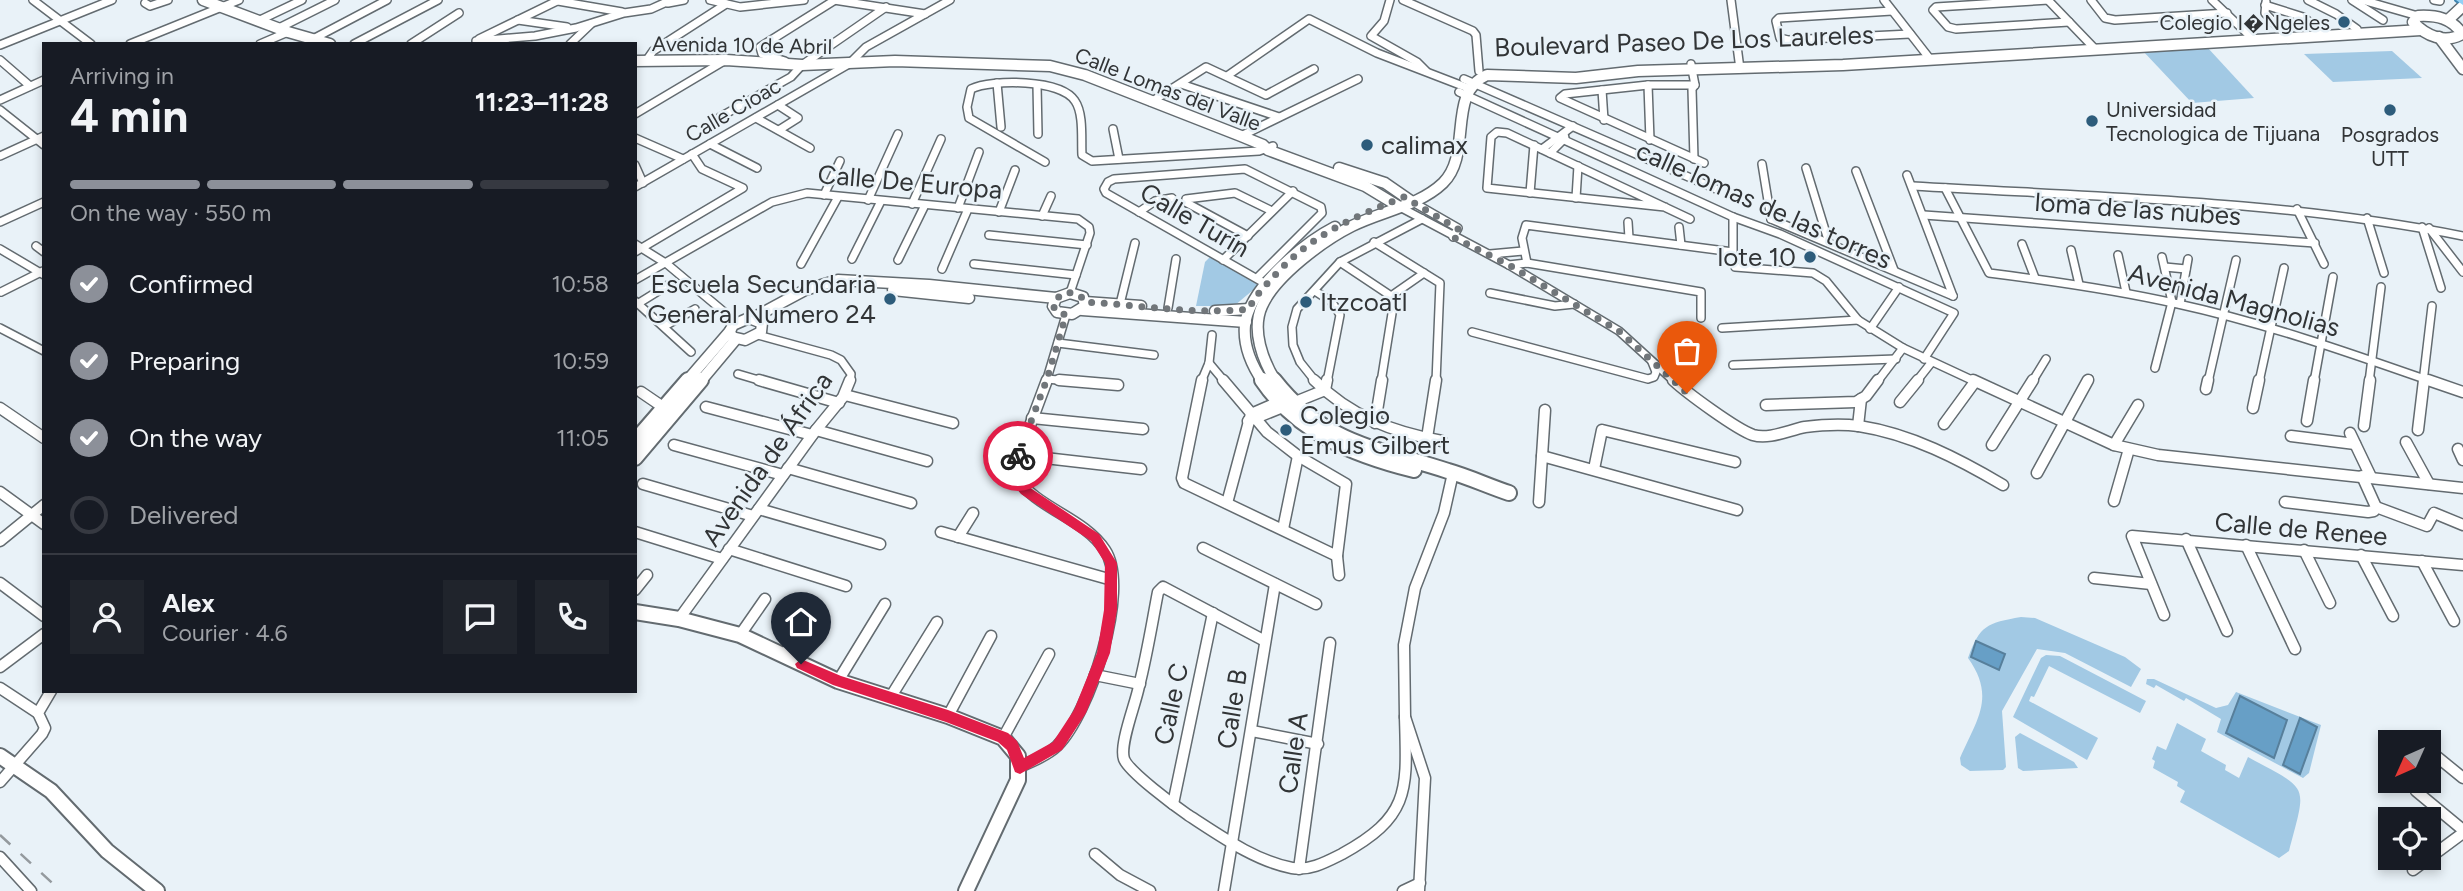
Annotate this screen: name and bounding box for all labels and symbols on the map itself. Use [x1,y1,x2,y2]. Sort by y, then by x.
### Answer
place label: Colegio I�Ngeles [2159,10,2330,35]
marker: Colegio I�Ngeles [2336,14,2352,30]
street label: Boulevard Paseo De Los Laureles [1494,18,1874,64]
street label: Avenida 10 de Abril [652,31,832,59]
street label: Calle Lomas del Valle [1072,42,1264,136]
street label: Calle Cioac [681,73,785,147]
place label: Universidad Tecnologica de Tijuana [2106,97,2320,146]
marker: Posgrados UTT [2382,102,2398,118]
marker: Universidad Tecnologica de Tijuana [2084,113,2100,129]
place label: Posgrados UTT [2341,122,2439,171]
place label: calimax [1381,129,1468,161]
street label: calle lomas de las torres [1631,134,1897,276]
marker: calimax [1359,137,1375,153]
street label: Calle De Europa [816,158,1004,206]
street label: Calle Turín [1135,176,1255,264]
street label: loma de las nubes [2034,186,2242,232]
place label: lote 10 [1717,241,1796,273]
marker: lote 10 [1802,249,1818,265]
street label: Avenida Magnolias [2125,256,2343,344]
place label: Escuela Secundaria General Numero 24 [647,268,876,330]
place label: Itzcoatl [1320,286,1408,318]
marker: Escuela Secundaria General Numero 24 [882,291,898,307]
marker: Itzcoatl [1298,294,1314,310]
pin [1657,321,1717,393]
street label: Avenida de África [695,366,839,552]
place label: Colegio Emus Gilbert [1300,399,1450,461]
courier [983,421,1053,491]
marker: Colegio Emus Gilbert [1278,422,1294,438]
street label: Calle de Renee [2213,506,2389,552]
pin [771,592,831,664]
street label: Calle C [1147,660,1195,748]
street label: Calle B [1210,667,1254,751]
street label: Calle A [1271,710,1315,796]
north arrow [2378,730,2441,793]

